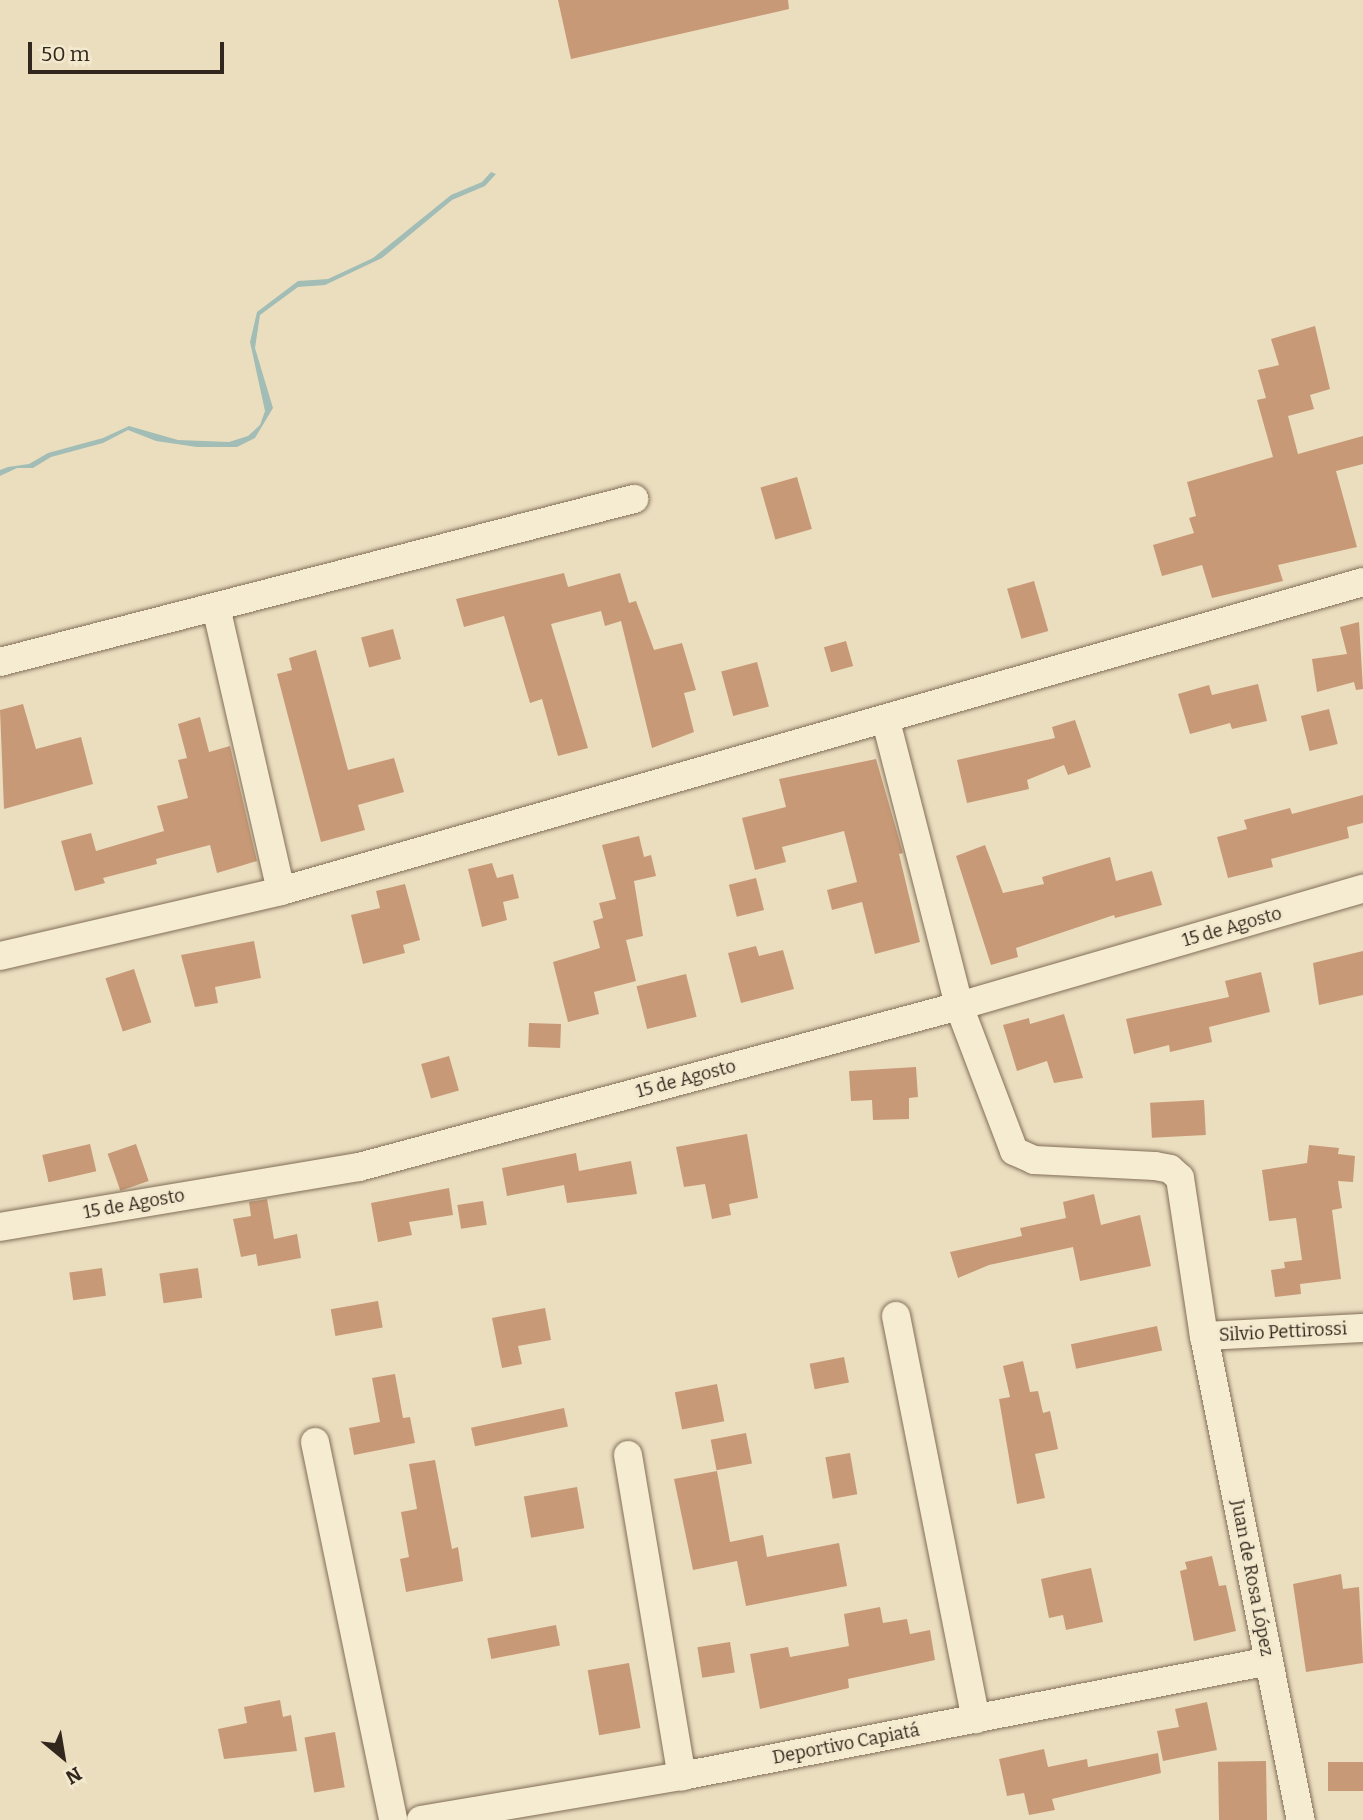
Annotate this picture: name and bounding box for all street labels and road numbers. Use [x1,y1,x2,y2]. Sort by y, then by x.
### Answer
street label: 15 de Agosto [1180,903,1284,951]
street label: 15 de Agosto [634,1055,738,1103]
street label: 15 de Agosto [82,1184,186,1224]
street label: Silvio Pettirossi [1218,1318,1348,1346]
street label: Juan de Rosa López [1226,1498,1278,1658]
street label: Deportivo Capiatá [771,1719,921,1769]

